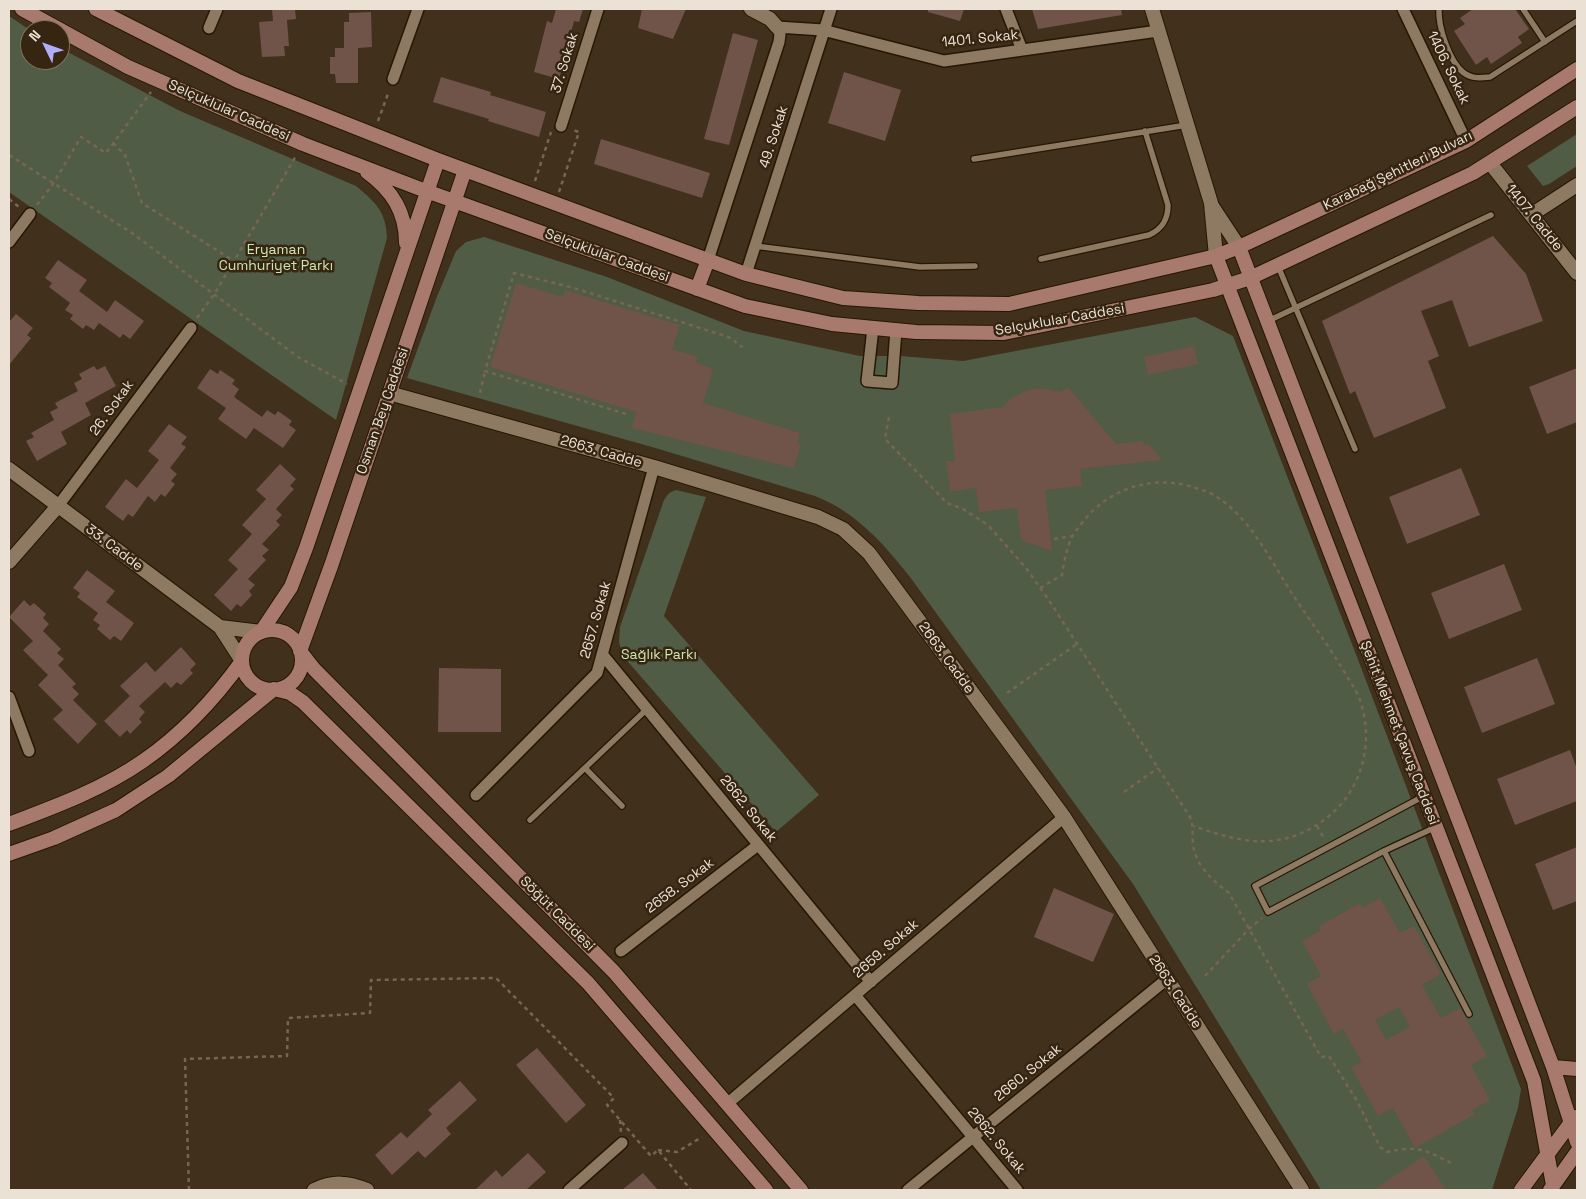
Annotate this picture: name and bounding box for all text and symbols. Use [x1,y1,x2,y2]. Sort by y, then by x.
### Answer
north arrow [20,20,70,70]
text: N [25,26,44,45]
street label: 1401. Sokak [941,27,1019,51]
street label: 1406. Sokak [1423,29,1473,107]
street label: 37. Sokak [548,31,582,95]
street label: Selçuklular Caddesi [166,77,292,145]
street label: 49. Sokak [756,104,792,170]
street label: Karabağ Şehitleri Bulvarı [1321,128,1475,214]
street label: 1407. Cadde [1502,181,1566,255]
street label: Selçuklular Caddesi [543,226,671,286]
park label: Eryaman Cumhuriyet Parkı [219,242,333,274]
street label: Selçuklular Caddesi [994,300,1126,340]
street label: Osman Bey Caddesi [353,346,413,476]
street label: 26. Sokak [86,377,138,439]
street label: 2663. Cadde [558,432,644,472]
street label: 33. Cadde [82,521,146,575]
street label: 2657. Sokak [577,579,615,661]
street label: 2663. Cadde [914,619,978,697]
street label: Şehit Mehmet Çavuş Caddesi [1356,639,1442,827]
park label: Sağlık Parkı [621,647,697,663]
street label: 2662. Sokak [716,772,780,846]
street label: 2658. Sokak [642,855,718,917]
street label: Söğüt Caddesi [516,873,598,955]
street label: 2659. Sokak [850,916,922,982]
street label: 2663. Cadde [1145,952,1205,1032]
street label: 2660. Sokak [991,1041,1065,1105]
street label: 2662. Sokak [963,1104,1029,1178]

